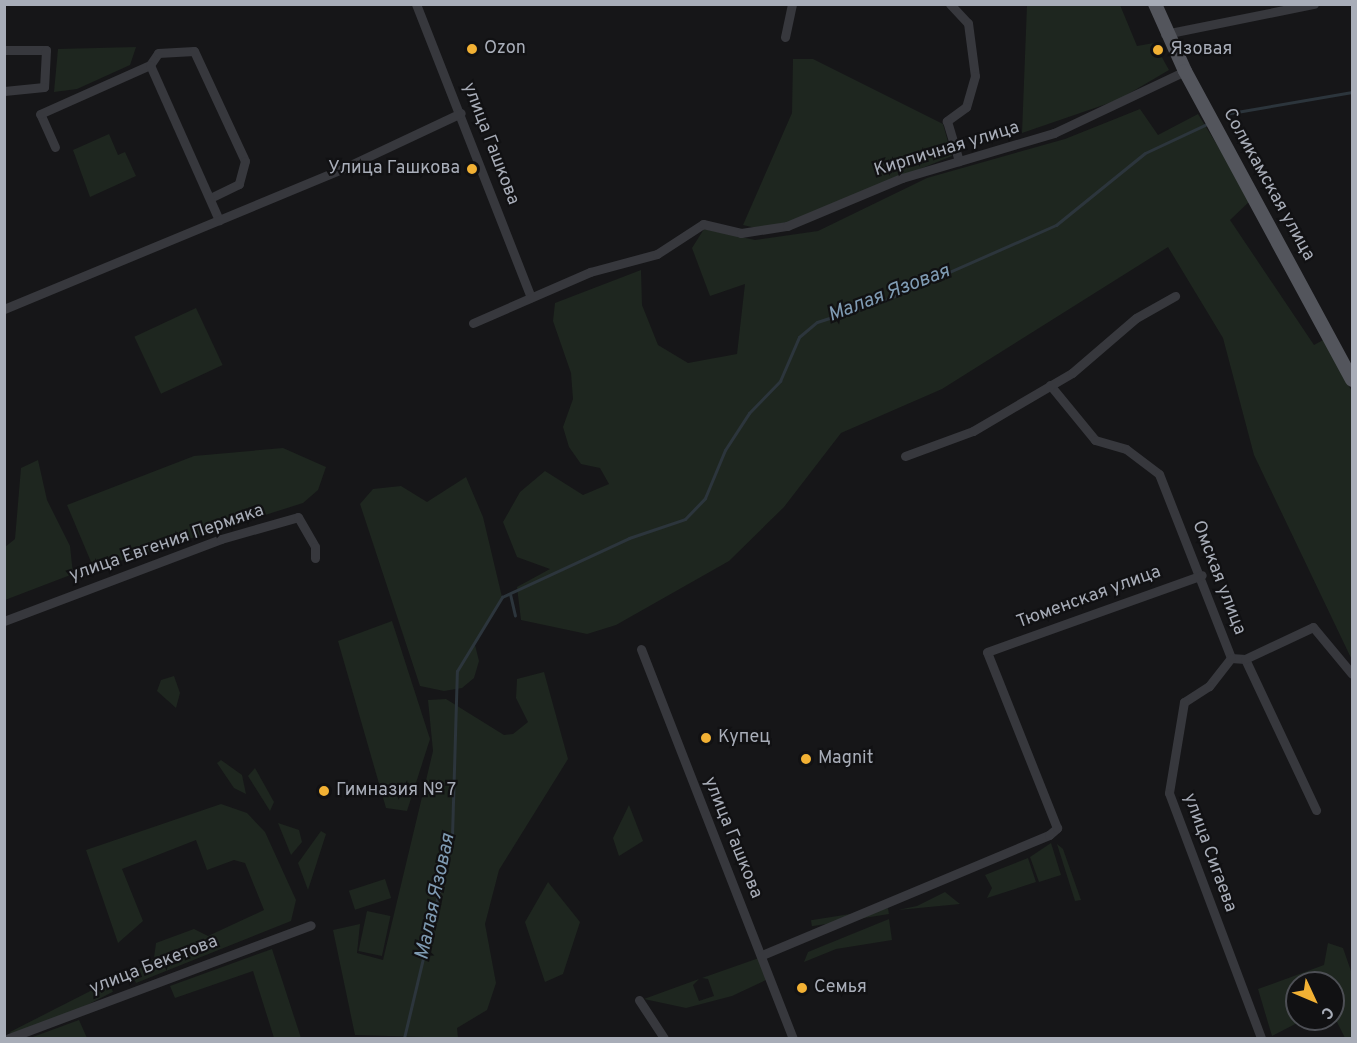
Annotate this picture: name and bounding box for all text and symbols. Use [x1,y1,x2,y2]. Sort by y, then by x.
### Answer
place label: Ozon [484,38,526,60]
place label: Язовая [1170,39,1232,61]
marker: Ozon [465,42,479,56]
marker: Язовая [1151,43,1165,57]
street label: улица Гашкова [457,80,523,208]
street label: Соликамская улица [1217,105,1319,265]
street label: Кирпичная улица [872,118,1022,182]
place label: Улица Гашкова [328,158,460,180]
marker: Улица Гашкова [465,162,479,176]
water label: Малая Язовая [825,260,953,328]
street label: улица Евгения Пермяка [67,501,267,587]
street label: Омская улица [1186,518,1250,638]
street label: Тюменская улица [1014,562,1164,634]
place label: Купец [718,727,770,749]
marker: Купец [699,731,713,745]
place label: Magnit [818,748,873,770]
marker: Magnit [799,752,813,766]
street label: улица Гашкова [698,774,766,902]
place label: Гимназия № 7 [336,780,457,802]
marker: Гимназия № 7 [317,784,331,798]
street label: улица Сигаева [1177,791,1241,915]
water label: Малая Язовая [411,832,461,962]
street label: улица Бекетова [87,932,221,1000]
north arrow [1285,971,1345,1031]
place label: Семья [814,977,867,999]
marker: Семья [795,981,809,995]
text: С [1316,1001,1337,1023]

